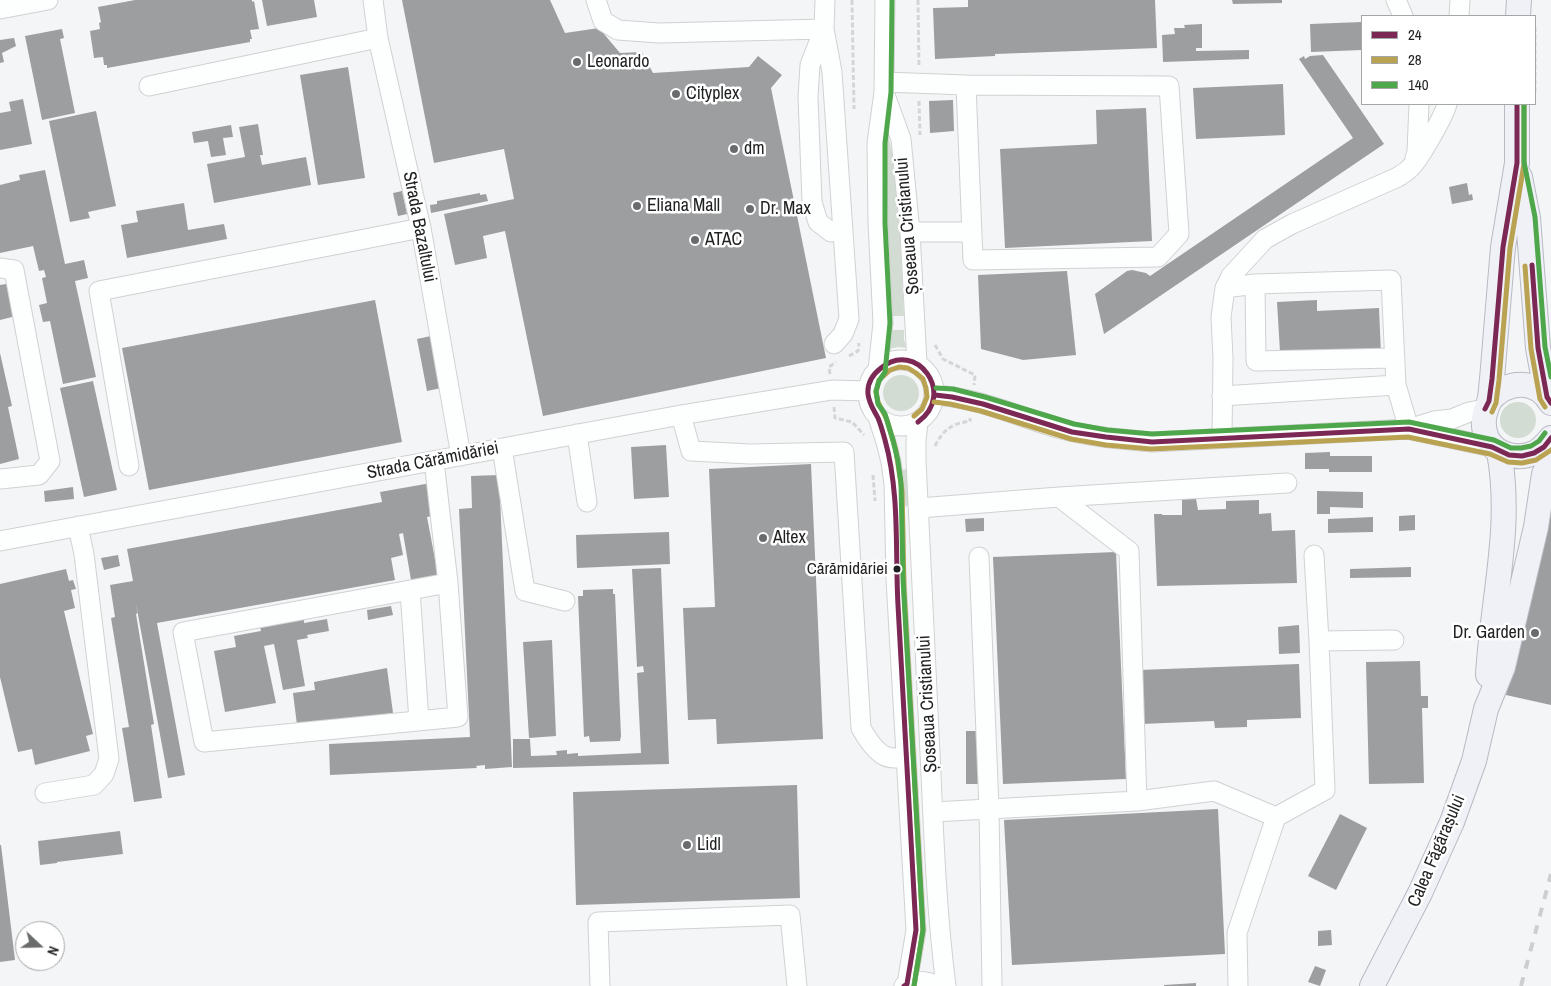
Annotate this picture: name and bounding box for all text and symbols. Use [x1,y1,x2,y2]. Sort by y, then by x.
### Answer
legend [1361,15,1536,105]
text: 24 [1408,24,1422,45]
text: 28 [1408,49,1422,70]
place label: Leonardo [587,51,649,73]
marker: Leonardo [571,56,583,68]
text: 140 [1408,74,1429,95]
place label: Cityplex [686,83,739,105]
marker: Cityplex [670,88,682,100]
place label: dm [744,138,765,160]
marker: dm [728,143,740,155]
street label: Șoseaua Cristianului [891,156,925,296]
street label: Strada Bazaltului [398,170,440,284]
place label: Eliana Mall [647,195,720,217]
place label: Dr. Max [760,198,811,220]
marker: Eliana Mall [631,200,643,212]
marker: Dr. Max [744,203,756,215]
place label: ATAC [705,229,742,251]
marker: ATAC [689,234,701,246]
street label: Strada Cărămidăriei [365,438,501,484]
place label: Altex [773,527,806,549]
marker: Altex [757,532,769,544]
place label: Cărămidăriei [807,559,888,579]
marker: Cărămidăriei [892,564,902,574]
place label: Dr. Garden [1453,622,1525,644]
marker: Dr. Garden [1529,627,1541,639]
street label: Șoseaua Cristianului [914,635,942,773]
street label: Calea Făgărașului [1404,792,1470,910]
place label: Lidl [697,834,721,856]
marker: Lidl [681,839,693,851]
north arrow [15,921,65,971]
text: N [43,944,63,958]

